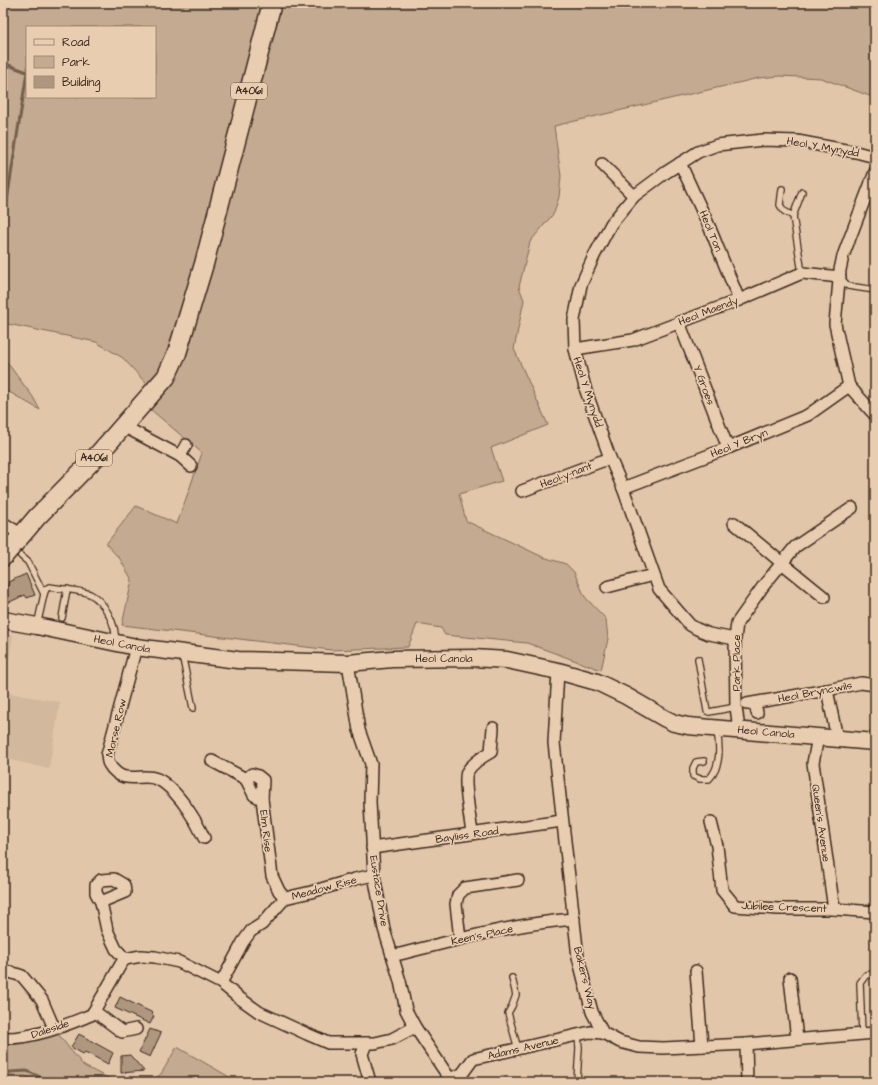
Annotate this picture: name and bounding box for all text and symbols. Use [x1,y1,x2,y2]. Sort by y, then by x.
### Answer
legend [26,26,156,98]
text: Road [62,34,90,51]
text: Park [62,54,90,71]
text: Building [62,74,100,92]
road number: A4061 [231,83,267,99]
street label: Heol Y Mynydd [785,133,861,162]
street label: Heol Ton [696,208,727,254]
street label: Heol Maendy [676,293,740,330]
street label: Heol Y Mynydd [569,355,607,430]
street label: Y Groes [690,363,719,408]
street label: Heol Y Bryn [708,425,771,462]
road number: A4061 [76,450,112,466]
street label: Heol-y-nant [538,458,595,493]
street label: Heol Canola [92,631,152,657]
street label: Park Place [729,634,744,692]
street label: Heol Canola [415,651,473,666]
street label: Heol Bryncwils [777,677,854,708]
street label: Morse Row [102,697,130,759]
street label: Heol Canola [737,722,796,742]
street label: Queen's Avenue [808,783,834,863]
street label: Elm Rise [256,809,276,853]
street label: Bayliss Road [434,823,500,848]
street label: Eustace Drive [366,855,392,928]
street label: Meadow Rise [290,872,358,904]
street label: Jubilee Crescent [741,898,828,916]
street label: Keen's Place [450,921,514,949]
street label: Bakers Way [569,945,600,1011]
street label: Daleside [29,1016,71,1042]
street label: Adams Avenue [486,1033,560,1063]

